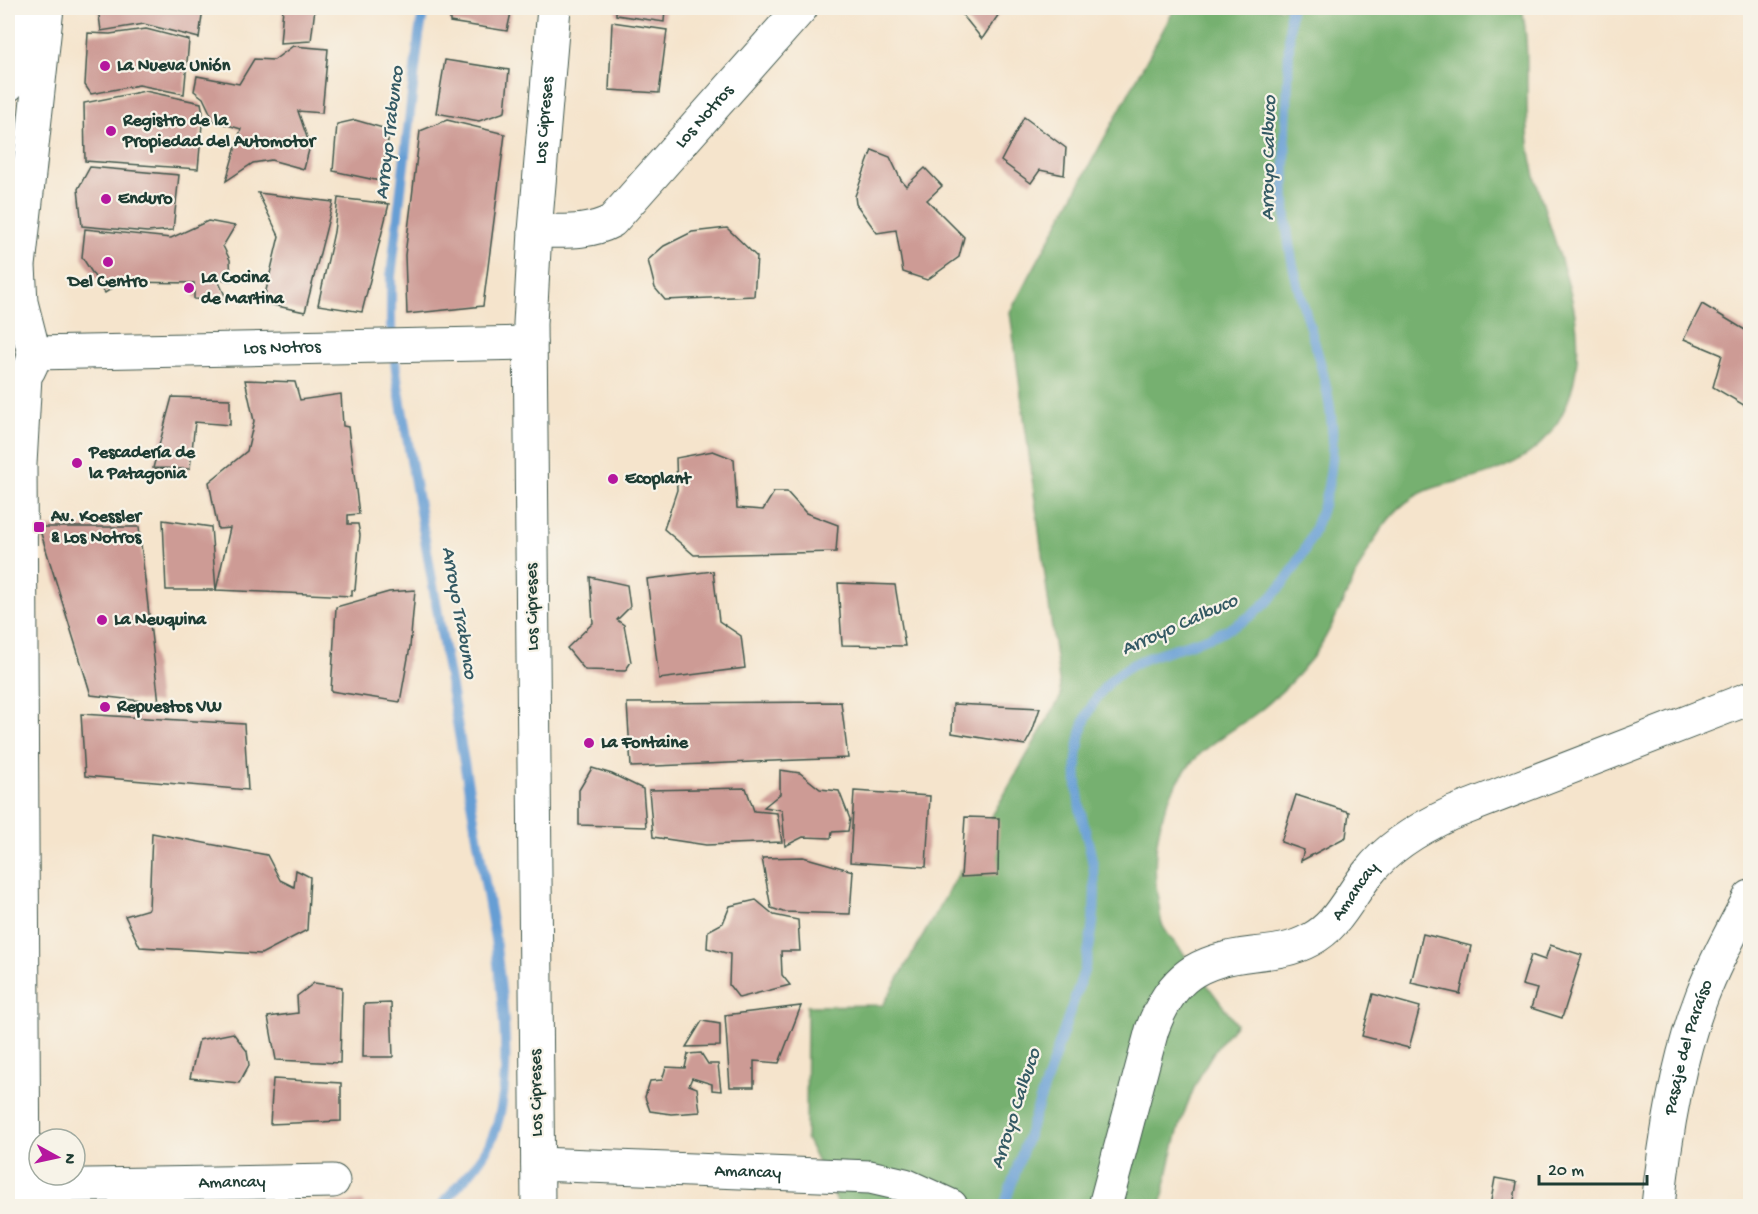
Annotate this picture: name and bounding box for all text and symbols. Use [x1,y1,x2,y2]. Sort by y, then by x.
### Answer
place label: La Nueva Unión [117,56,231,77]
marker: La Nueva Unión [98,59,112,73]
water label: Arroyo Trabunco [371,64,411,201]
street label: Los Cipreses [530,75,559,165]
street label: Los Notros [671,80,739,153]
water label: Arroyo Calbuco [1257,94,1283,221]
place label: Registro de la Propiedad del Automotor [122,111,318,153]
marker: Registro de la Propiedad del Automotor [104,124,118,138]
place label: Enduro [118,189,173,210]
marker: Enduro [99,192,113,206]
marker: Del Centro [101,255,115,269]
place label: La Cocina de Martina [201,268,285,310]
place label: Del Centro [66,272,149,293]
marker: La Cocina de Martina [182,281,196,295]
street label: Los Notros [243,337,322,359]
place label: Pescadería de la Patagonia [88,443,196,485]
marker: Pescadería de la Patagonia [70,456,84,470]
place label: Ecoplant [625,469,692,490]
marker: Ecoplant [606,472,620,486]
place label: Av. Koessler & Los Notros [50,507,144,549]
marker: Av. Koessler & Los Notros [32,520,46,534]
water label: Arroyo Trabunco [435,545,481,682]
street label: Los Cipreses [522,562,544,651]
water label: Arroyo Calbuco [1118,589,1243,662]
place label: La Neuquina [114,610,207,631]
marker: La Neuquina [95,613,109,627]
place label: Repuestos VW [116,697,223,718]
marker: Repuestos VW [98,700,112,714]
place label: La Fontaine [601,733,689,754]
marker: La Fontaine [582,736,596,750]
street label: Amancay [1327,858,1383,925]
street label: Pasaje del Paraíso [1660,977,1718,1118]
water label: Arroyo Calbuco [987,1045,1048,1172]
street label: Los Cipreses [526,1048,548,1137]
north arrow [27,1127,87,1187]
scale bar [1539,1148,1647,1186]
text: N [58,1152,79,1166]
street label: Amancay [714,1160,782,1184]
text: 20 m [1548,1161,1584,1182]
street label: Amancay [198,1172,266,1194]

